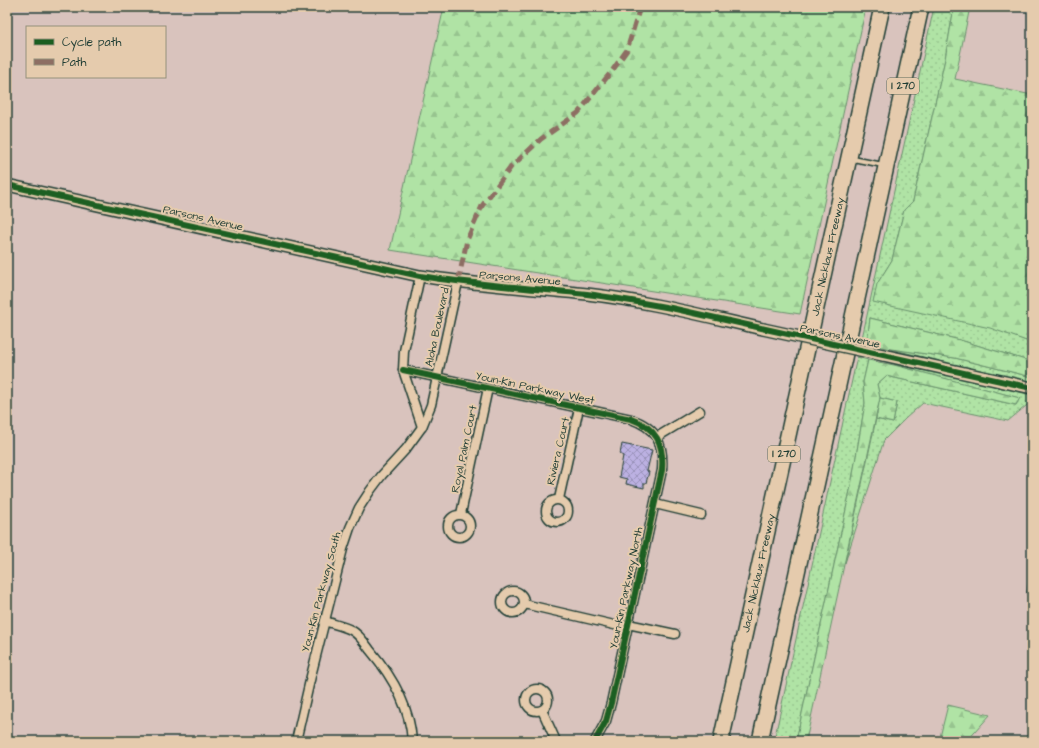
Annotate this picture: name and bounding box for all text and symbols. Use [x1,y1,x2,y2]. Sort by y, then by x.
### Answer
legend [26,26,166,78]
text: Cycle path [62,34,121,52]
text: Path [62,54,87,71]
road number: I 270 [887,78,919,94]
street label: Jack Nicklaus Freeway [807,196,849,317]
street label: Parsons Avenue [162,202,244,234]
street label: Parsons Avenue [479,267,561,289]
street label: Aloha Boulevard [421,286,453,368]
street label: Parsons Avenue [799,320,881,352]
street label: Youn-Kin Parkway West [474,368,596,409]
street label: Royal Palm Court [447,403,482,494]
street label: Riviera Court [543,415,573,486]
road number: I 270 [768,446,800,462]
street label: Jack Nicklaus Freeway [738,512,779,634]
street label: Youn-Kin Parkway North [606,525,647,651]
street label: Youn-Kin Parkway South [298,530,345,654]

